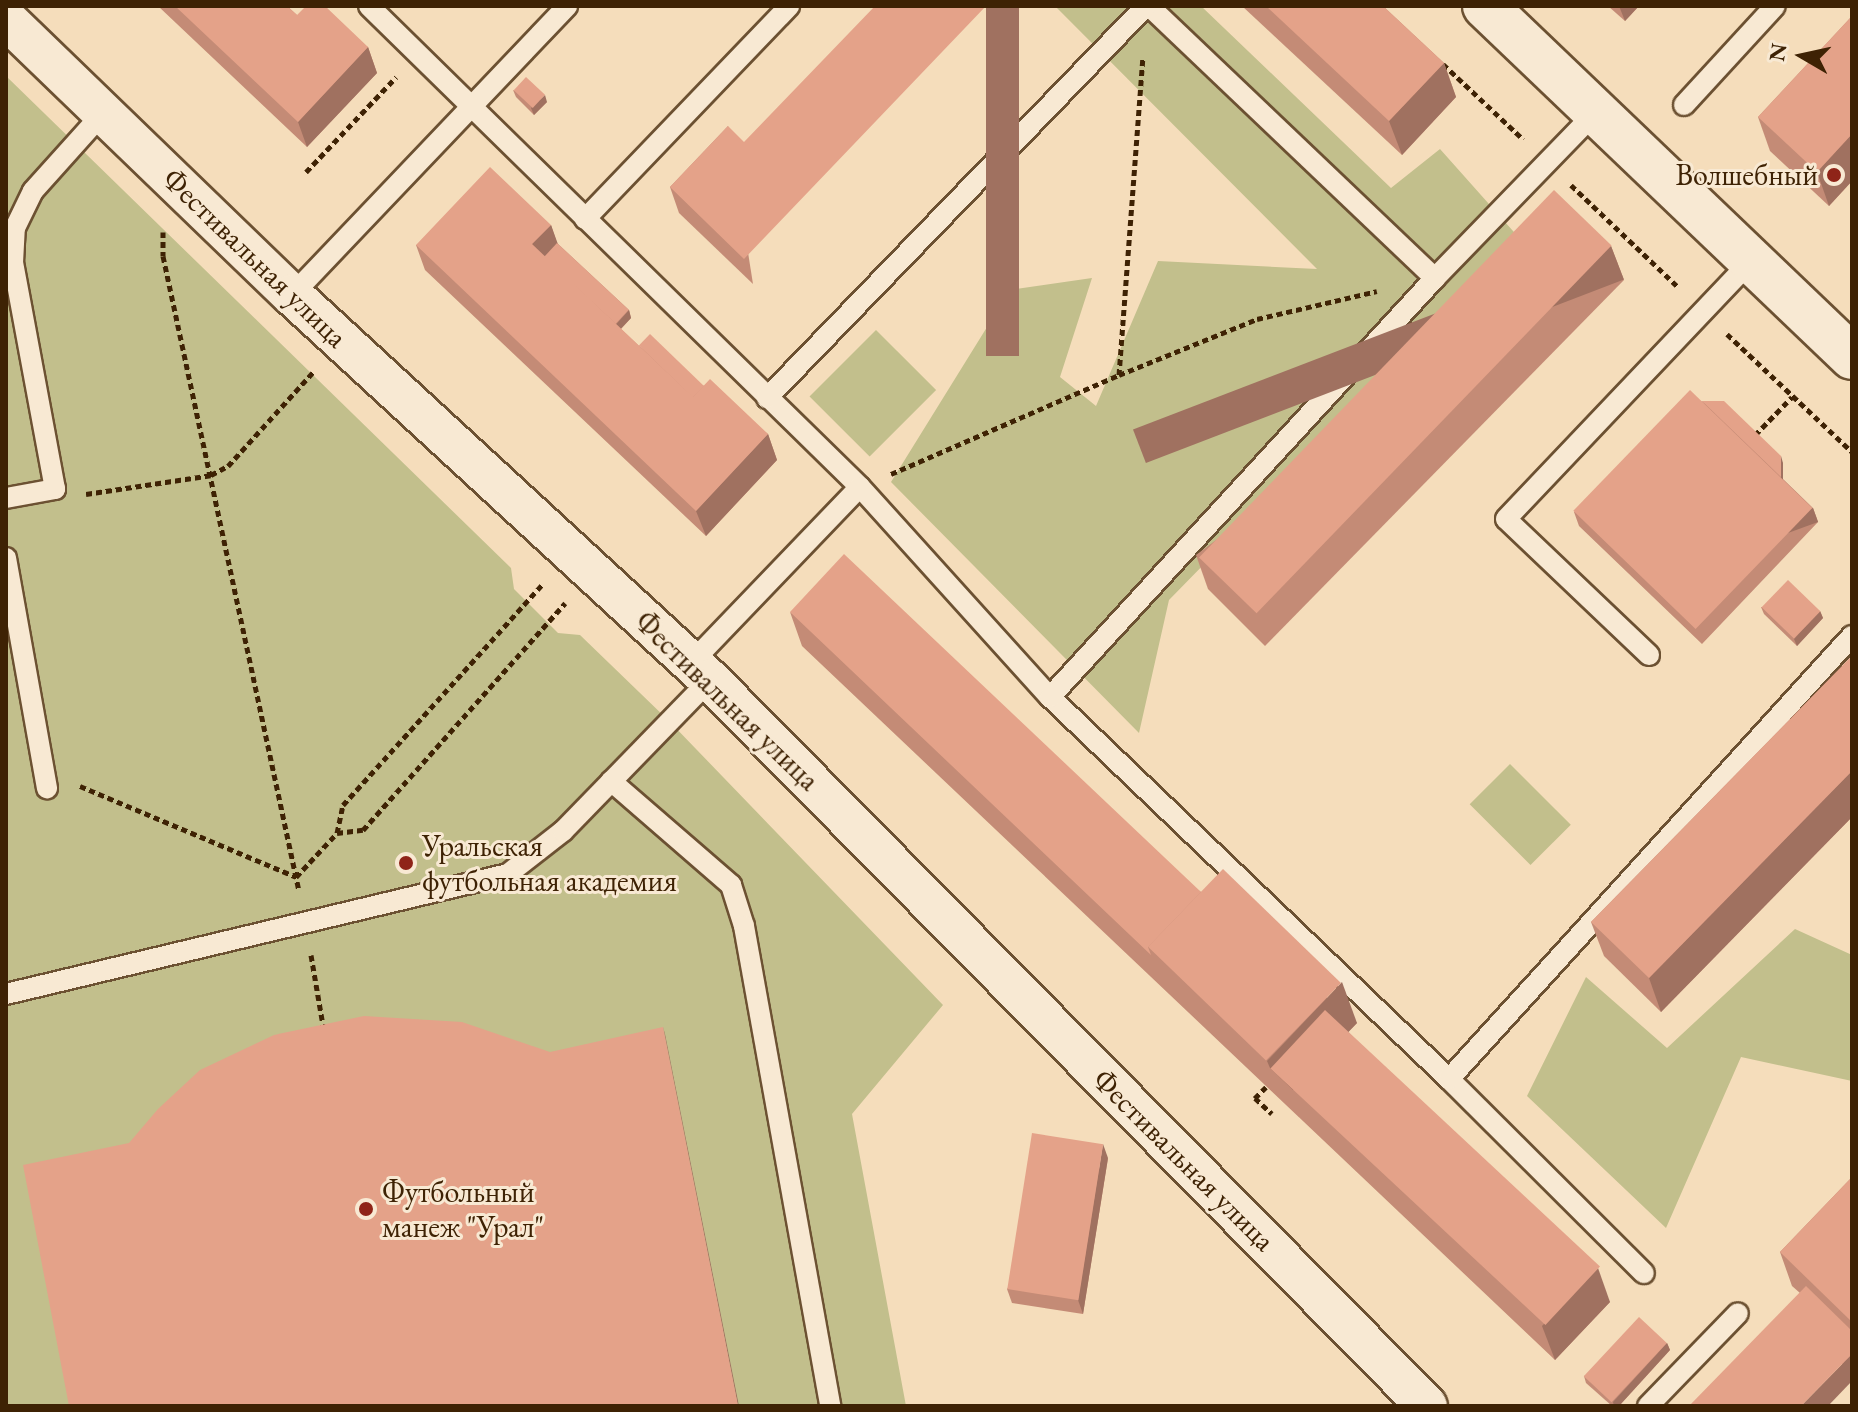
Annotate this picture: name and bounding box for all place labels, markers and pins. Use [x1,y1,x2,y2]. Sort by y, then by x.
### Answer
place label: Волшебный [1675,157,1818,193]
marker: Волшебный [1825,166,1843,184]
place label: Уральская футбольная академия [422,828,677,898]
marker: Уральская футбольная академия [397,854,415,872]
place label: Футбольный манеж "Урал" [382,1174,544,1244]
marker: Футбольный манеж "Урал" [357,1200,375,1218]

